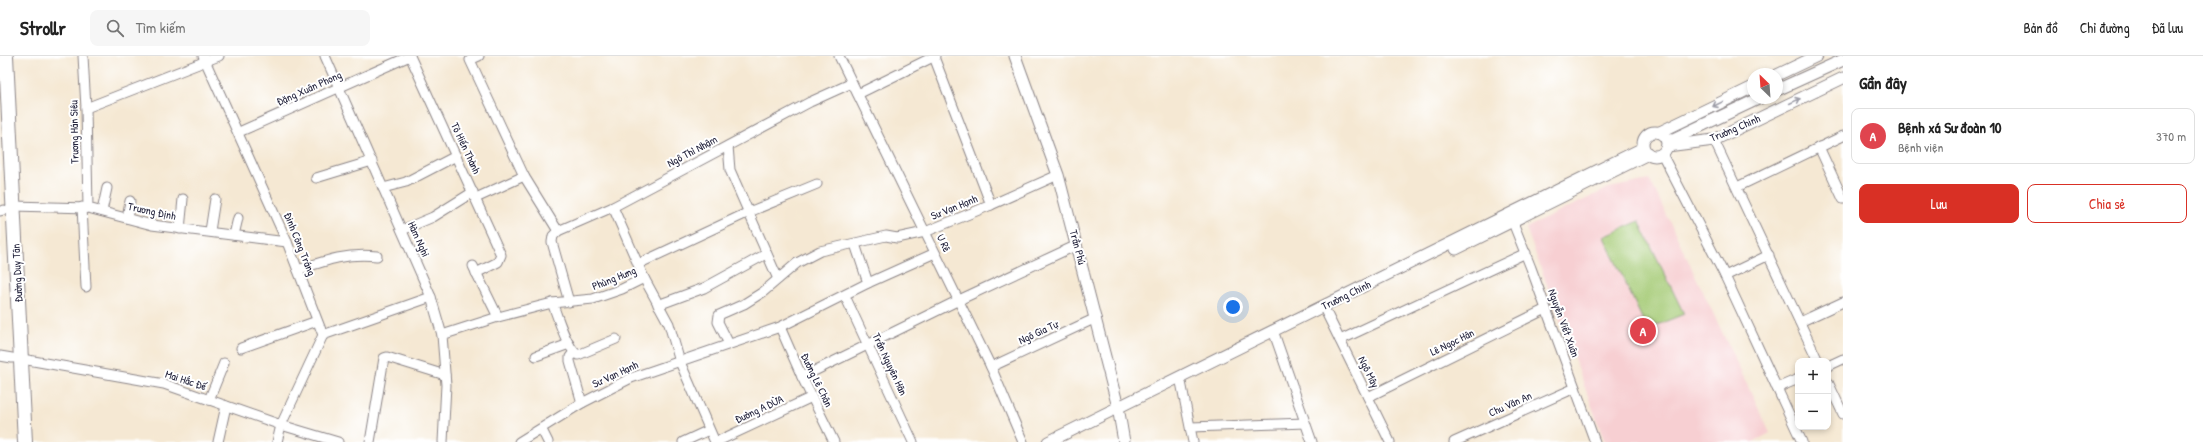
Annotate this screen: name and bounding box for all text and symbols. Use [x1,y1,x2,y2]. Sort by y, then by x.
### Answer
search box [90,10,370,46]
text: Strollr [20,15,66,41]
icon: search [104,17,126,39]
text: Tìm kiếm [136,17,186,38]
text: Bản đồ [2024,18,2058,37]
text: Chỉ đường [2080,18,2130,37]
text: Đã lưu [2152,18,2183,37]
street label: Đặng Xuân Phong [274,67,344,109]
north arrow [1747,68,1783,104]
text: Gần đây [1859,71,1907,94]
one-way arrow [1789,97,1801,104]
street label: Trương Hán Siêu [66,99,82,164]
one-way arrow [1712,101,1724,108]
street label: Trường Chinh [1708,111,1763,145]
text: Bệnh xá Sư đoàn 10 [1898,117,2002,138]
street label: Tô Hiến Thành [448,120,484,176]
text: A [1870,127,1876,145]
text: 370 m [2156,127,2186,145]
street label: Ngô Thì Nhậm [665,132,720,170]
text: Bệnh viện [1898,138,1943,156]
button: Lưu [1859,184,2019,223]
button: Chia sẻ [2027,184,2187,223]
street label: Sư Vạn Hạnh [929,191,980,223]
street label: Trương Định [127,199,178,223]
street label: Đinh Công Tráng [281,210,319,278]
street label: Hàm Nghi [405,219,433,259]
street label: Trần Phú [1067,228,1090,267]
street label: U Rê [934,232,954,255]
street label: Đường Duy Tân [8,243,26,303]
street label: Phùng Hưng [590,263,638,293]
street label: Trường Chinh [1319,277,1373,313]
street label: Nguyễn Viết Xuân [1545,287,1583,359]
your location [1223,297,1243,317]
street label: Ngô Gia Tự [1016,316,1061,347]
pin: A [1630,316,1656,346]
street label: Lê Ngọc Hân [1428,325,1476,359]
street label: Trần Nguyên Hãn [869,331,911,397]
street label: Đường Lê Chân [798,351,836,409]
street label: Ngô Mây [1355,354,1383,390]
street label: Sư Vạn Hạnh [590,357,641,391]
map controls [1795,358,1831,430]
button: + [1795,358,1831,394]
street label: Mai Hắc Đế [164,367,209,393]
street label: Chu Văn An [1486,388,1534,420]
street label: Đường A DỪA [733,391,786,426]
button: − [1795,394,1831,430]

